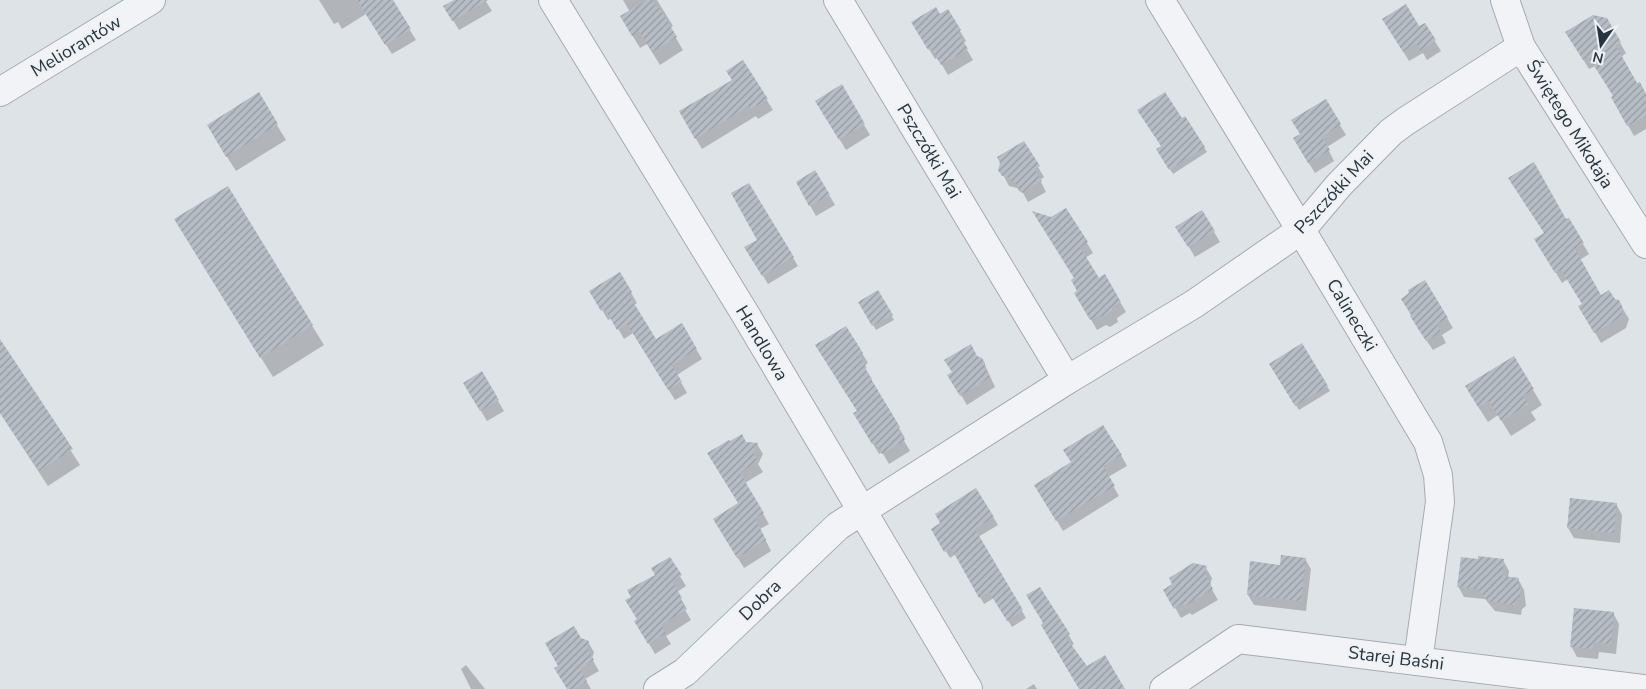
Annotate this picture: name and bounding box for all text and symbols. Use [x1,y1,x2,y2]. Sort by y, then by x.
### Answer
street label: Meliorantów [26,9,126,83]
north arrow [1576,20,1626,70]
text: N [1591,47,1605,68]
street label: Świętego Mikołaja [1521,55,1619,193]
street label: Pszczółki Mai [891,99,967,203]
street label: Pszczółki Mai [1289,145,1379,239]
street label: Calineczki [1321,274,1383,356]
street label: Handlowa [730,301,794,385]
street label: Dobra [734,574,786,626]
street label: Starej Baśni [1347,640,1445,676]

